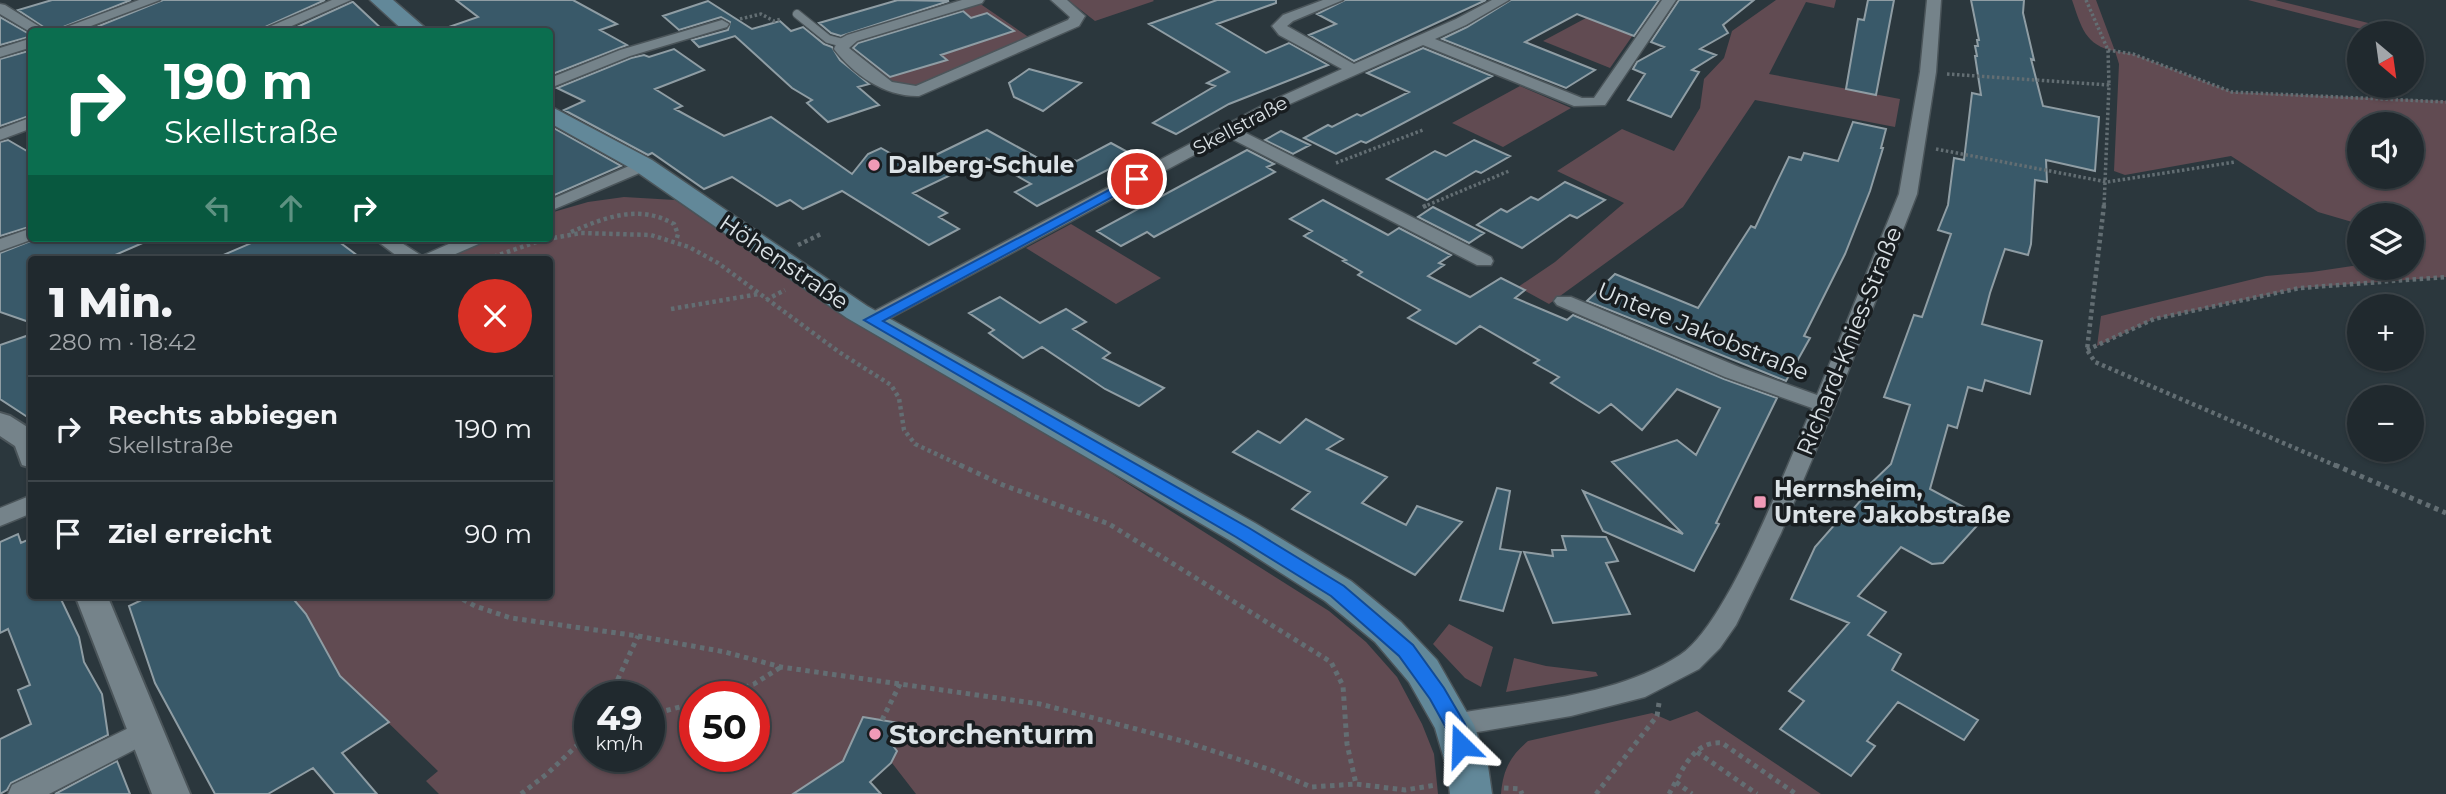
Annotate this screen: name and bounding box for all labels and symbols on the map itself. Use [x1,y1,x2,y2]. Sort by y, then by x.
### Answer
north arrow [2347,21,2424,98]
street label: Skellstraße [1189,91,1291,160]
pin [1107,149,1167,209]
place label: Dalberg-Schule [888,151,1074,179]
marker: Dalberg-Schule [866,157,882,173]
street label: Höhenstraße [714,209,854,315]
street label: Richard-Knies-Straße [1790,223,1908,459]
street label: Untere Jakobstraße [1593,276,1813,386]
place label: Herrnsheim, Untere Jakobstraße [1774,475,2011,529]
marker: Herrnsheim, Untere Jakobstraße [1752,494,1768,510]
speed limit sign: 50 [679,681,770,772]
position arrow [1424,708,1498,782]
place label: Storchenturm [889,717,1094,751]
marker: Storchenturm [867,726,883,742]

